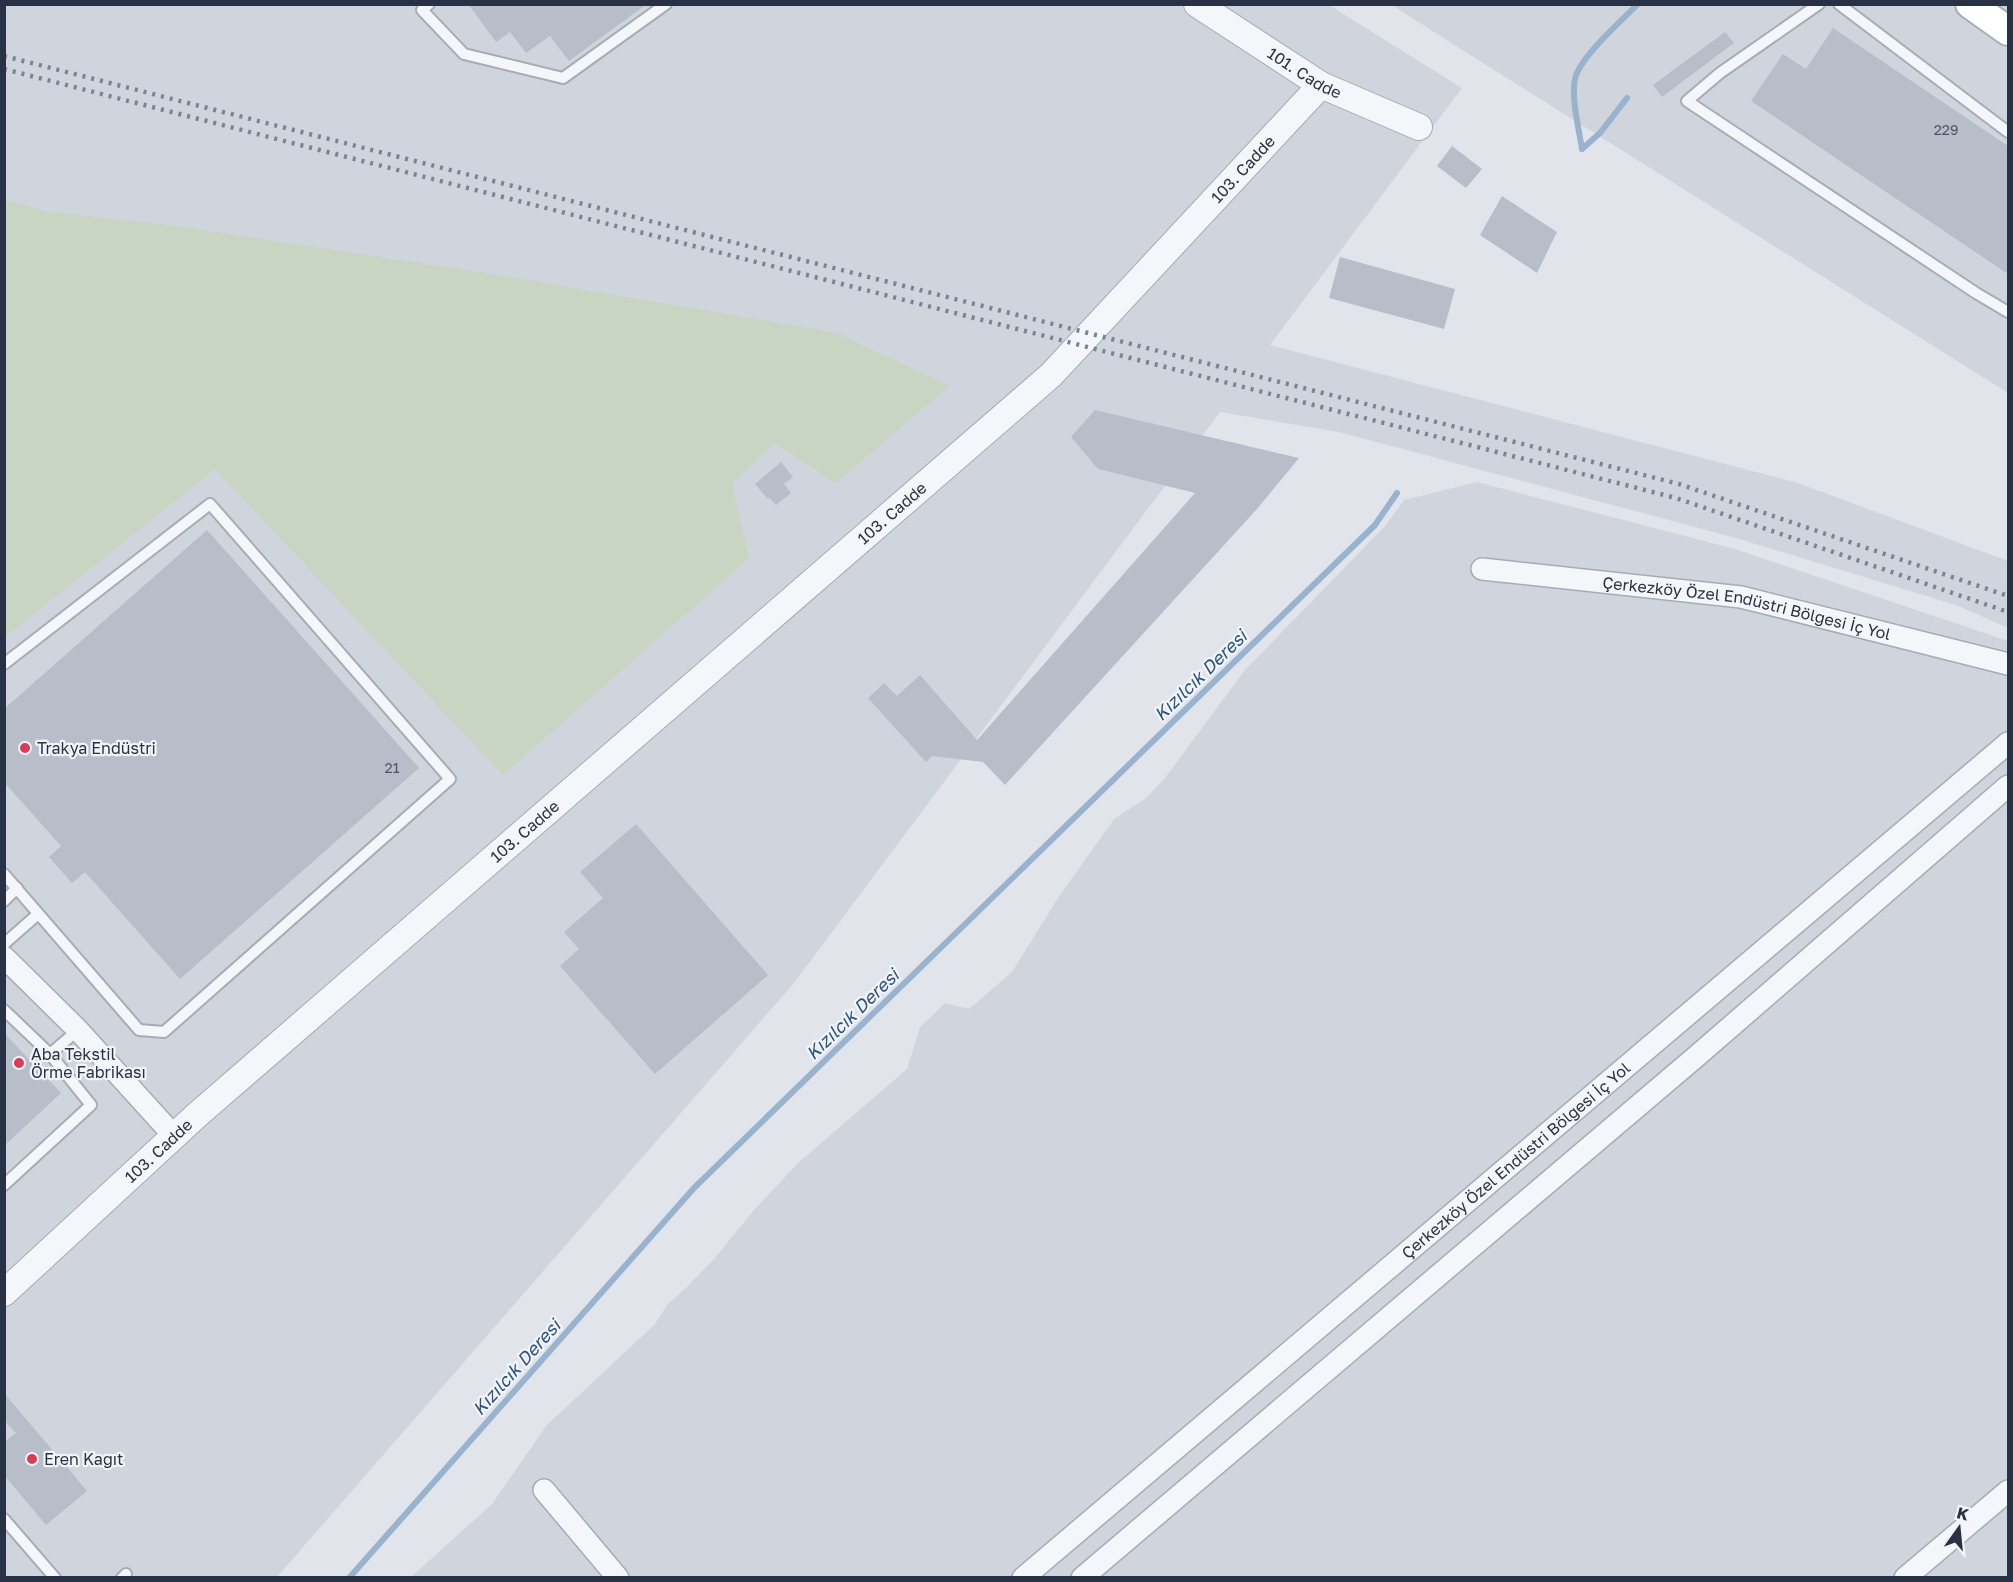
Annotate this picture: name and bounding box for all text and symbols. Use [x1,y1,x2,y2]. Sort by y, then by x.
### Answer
street label: 101. Cadde [1264,43,1345,103]
house number: 229 [1934,121,1958,138]
street label: 103. Cadde [1207,131,1279,207]
street label: 103. Cadde [853,478,930,548]
street label: Çerkezköy Özel Endüstri Bölgesi İç Yol [1602,572,1893,644]
water label: Kızılcık Deresi [1149,624,1253,725]
place label: Trakya Endüstri [37,738,156,758]
marker: Trakya Endüstri [18,741,32,755]
house number: 21 [385,759,400,776]
street label: 103. Cadde [486,796,563,866]
water label: Kızılcık Deresi [801,963,905,1064]
place label: Aba Tekstil Örme Fabrikası [31,1044,146,1082]
marker: Aba Tekstil Örme Fabrikası [12,1056,26,1070]
street label: Çerkezköy Özel Endüstri Bölgesi İç Yol [1397,1058,1634,1263]
street label: 103. Cadde [120,1115,196,1187]
water label: Kızılcık Deresi [467,1313,566,1419]
place label: Eren Kağıt [44,1449,123,1469]
marker: Eren Kağıt [25,1452,39,1466]
north arrow [1929,1498,1989,1558]
text: K [1955,1502,1971,1525]

